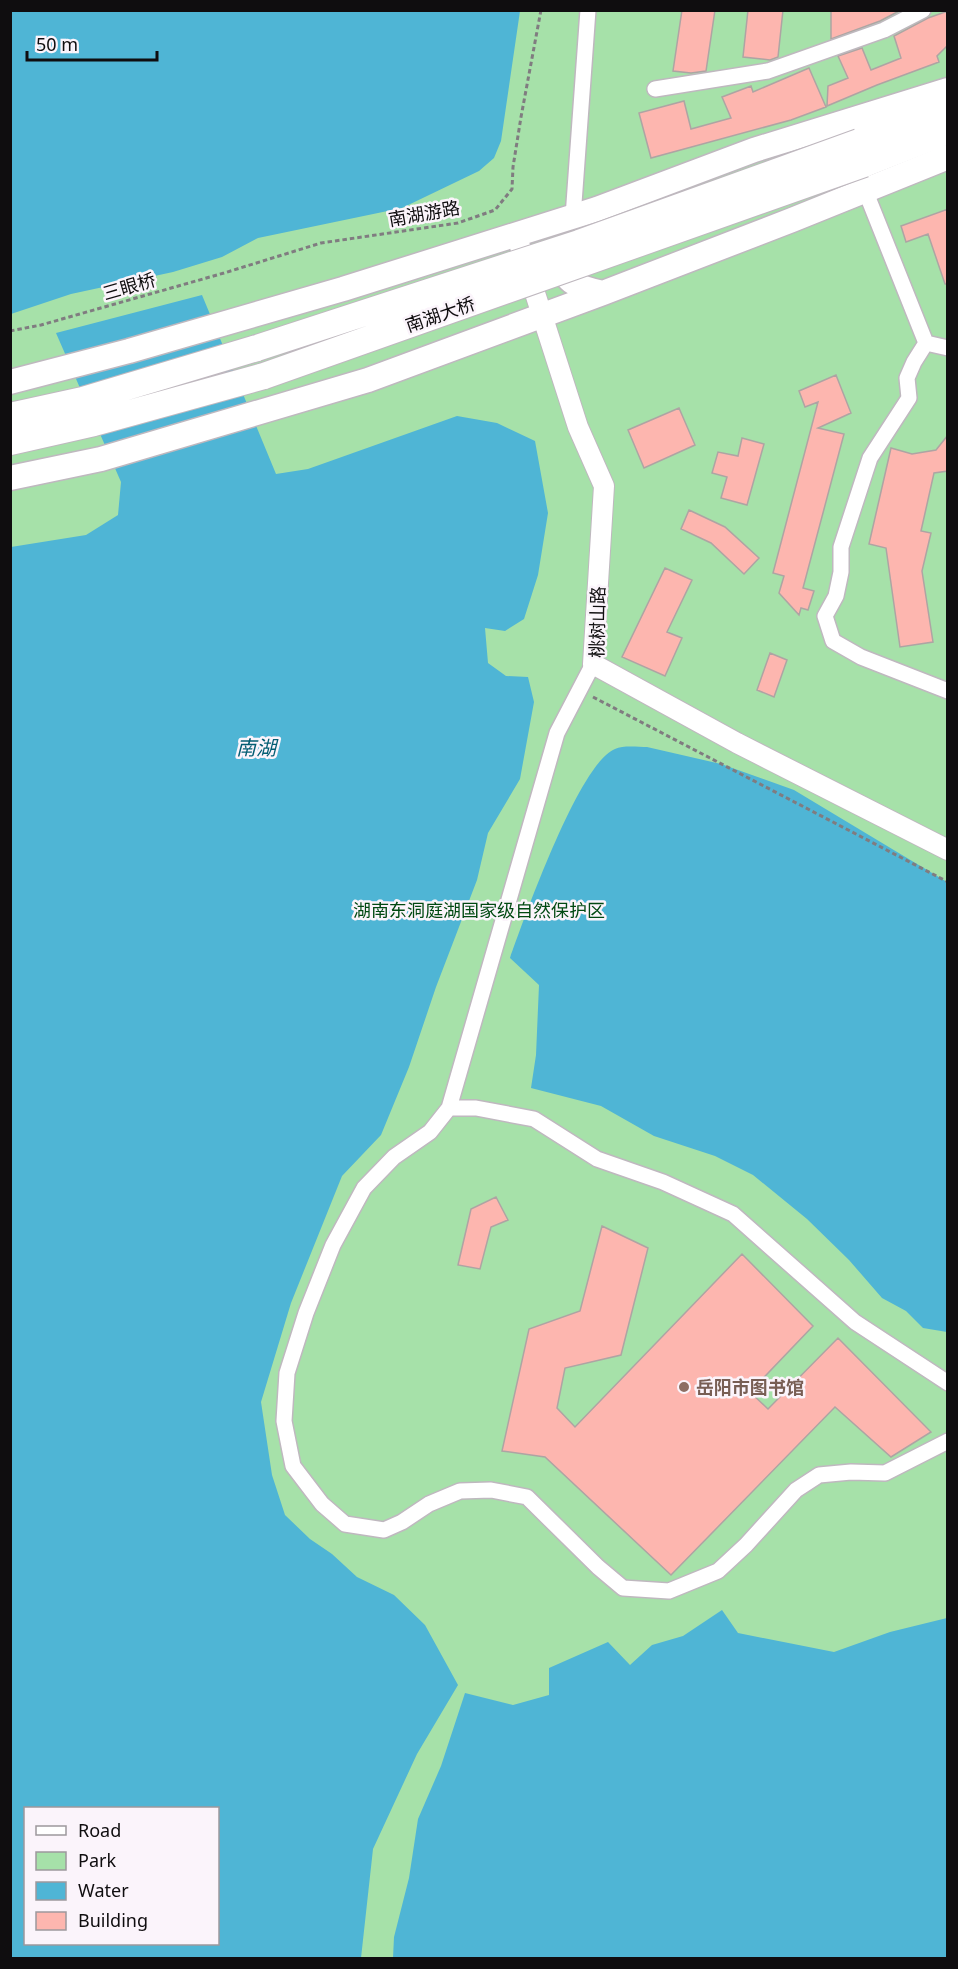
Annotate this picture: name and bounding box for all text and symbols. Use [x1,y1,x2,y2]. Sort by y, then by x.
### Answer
scale bar [27,24,158,62]
text: 50 m [36,32,78,56]
street label: 南湖游路 [386,195,462,231]
street label: 三眼桥 [100,267,158,305]
street label: 南湖大桥 [402,291,478,337]
street label: 桃树山路 [584,586,610,658]
water label: 南湖 [236,734,279,761]
park label: 湖南东洞庭湖国家级自然保护区 [353,898,605,922]
place label: 岳阳市图书馆 [696,1375,804,1399]
marker: 岳阳市图书馆 [677,1380,691,1394]
legend [24,1807,219,1945]
text: Road [78,1818,121,1842]
text: Park [78,1848,116,1872]
text: Water [78,1878,129,1902]
text: Building [78,1908,148,1932]

